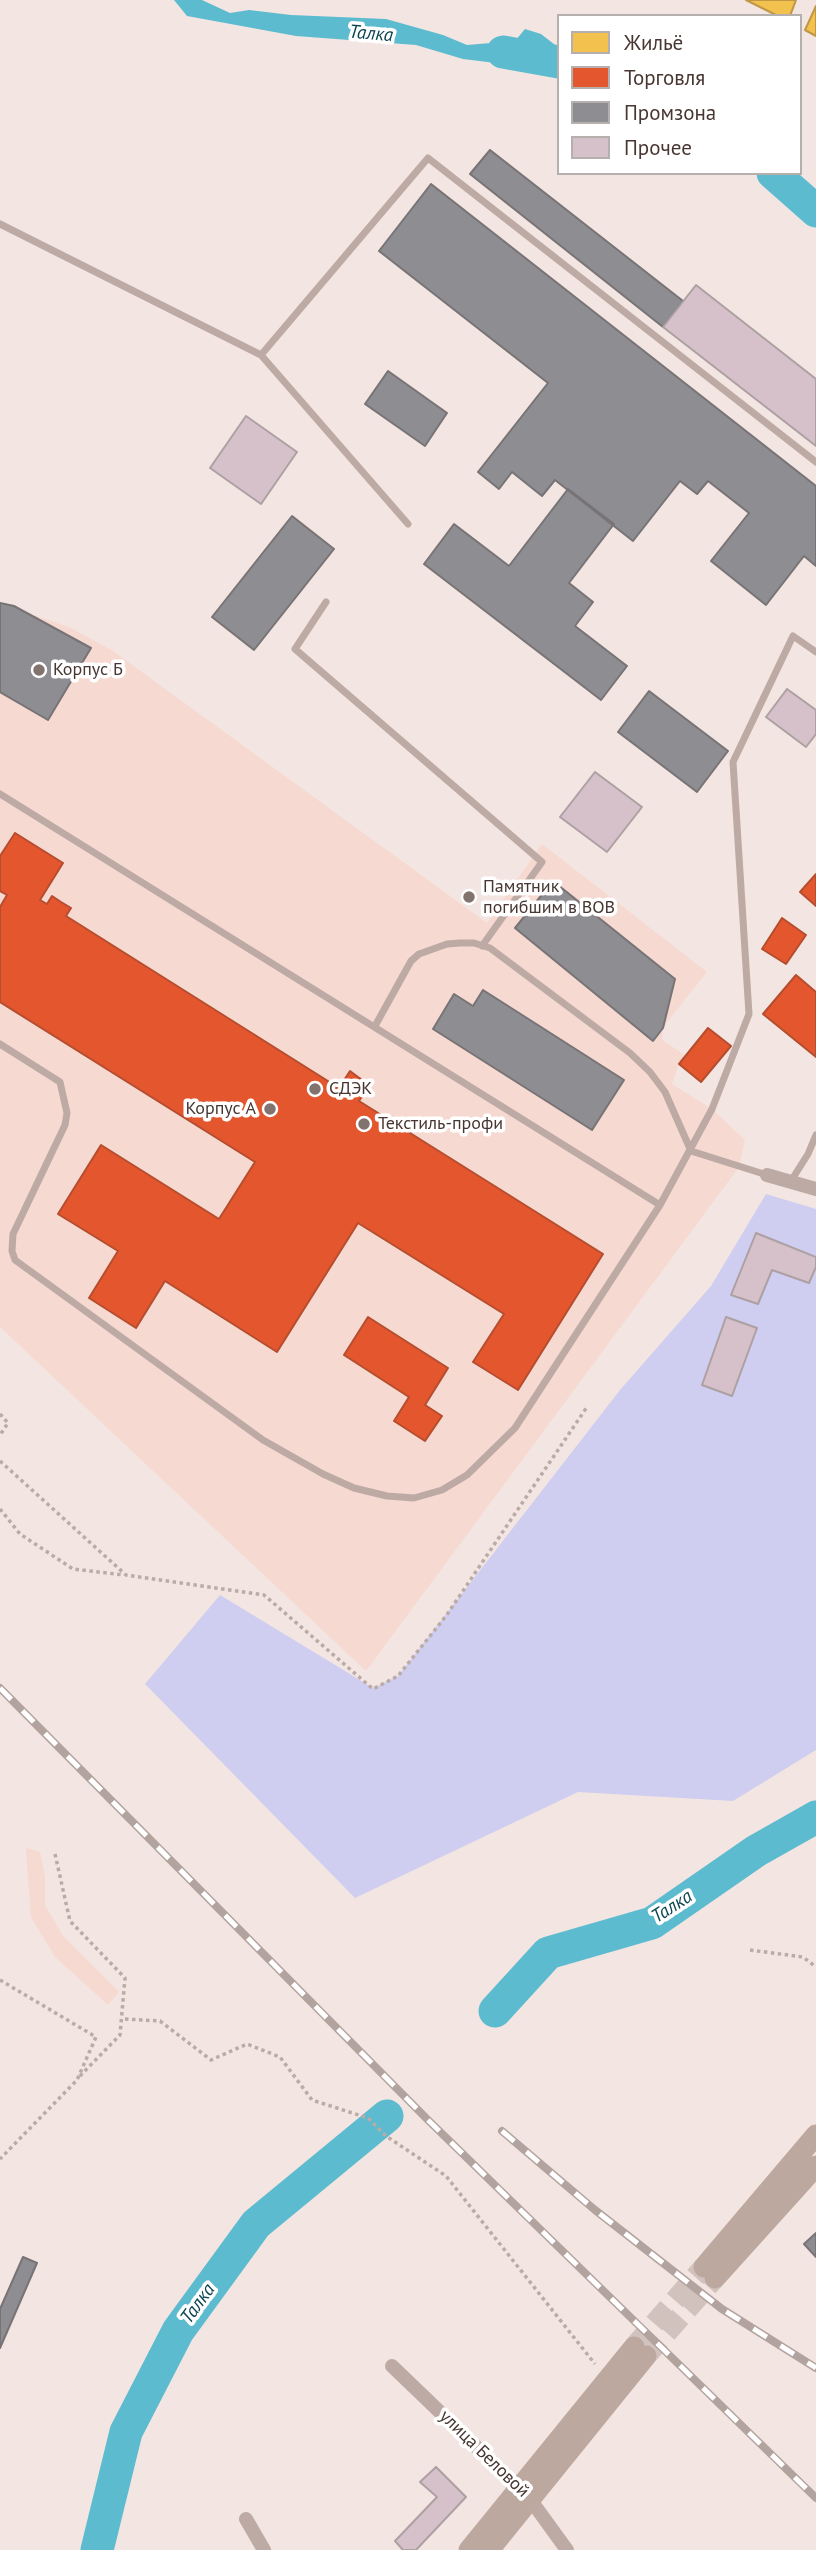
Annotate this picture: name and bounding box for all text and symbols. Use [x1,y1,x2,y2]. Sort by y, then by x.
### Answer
legend [557,14,802,175]
water label: Талка [348,21,394,47]
text: Жильё [624,29,683,56]
text: Торговля [624,64,705,91]
text: Промзона [624,99,716,126]
text: Прочее [624,134,692,161]
place label: Корпус Б [53,659,123,681]
marker: Корпус Б [31,662,47,678]
place label: Памятник погибшим в ВОВ [483,876,615,918]
marker: Памятник погибшим в ВОВ [461,889,477,905]
place label: СДЭК [329,1078,372,1100]
marker: СДЭК [307,1081,323,1097]
place label: Корпус А [185,1098,256,1120]
marker: Корпус А [262,1101,278,1117]
place label: Текстиль-профи [378,1113,503,1135]
marker: Текстиль-профи [356,1116,372,1132]
water label: Талка [647,1885,697,1929]
water label: Талка [176,2279,220,2329]
street label: улица Беловой [435,2406,533,2502]

